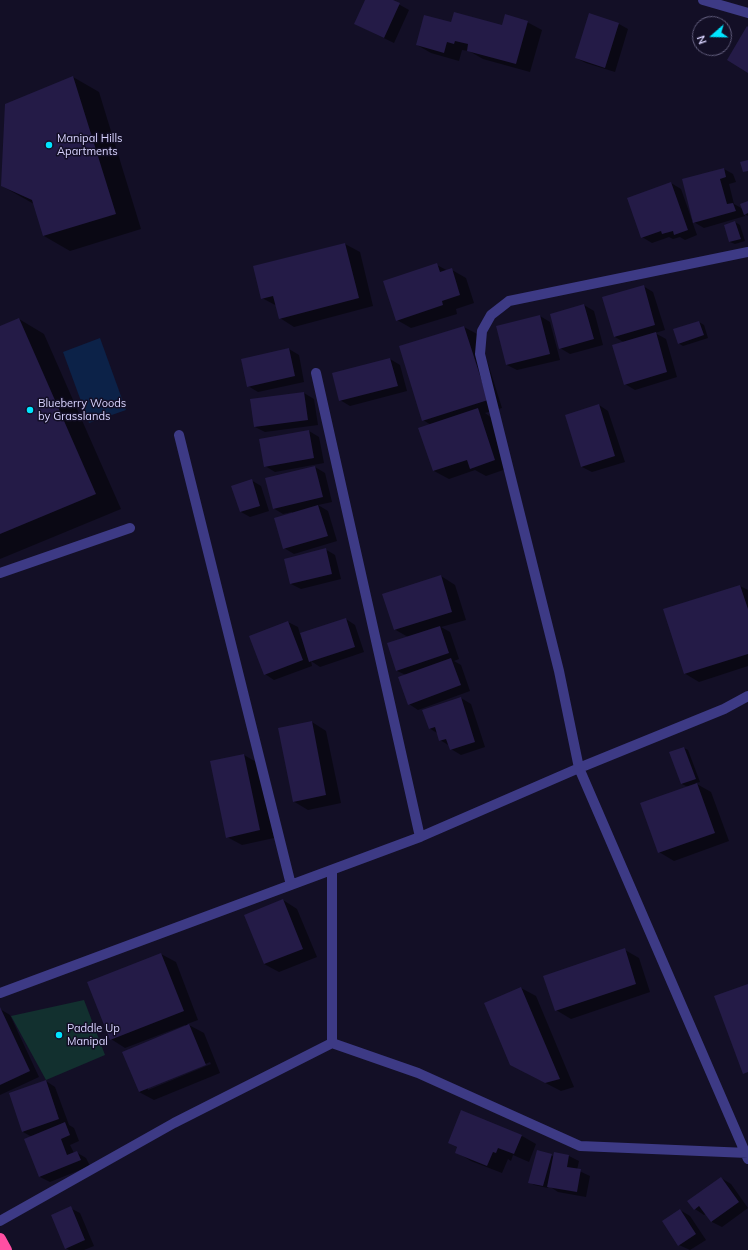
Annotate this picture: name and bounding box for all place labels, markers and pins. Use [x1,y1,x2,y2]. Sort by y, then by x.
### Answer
place label: Manipal Hills Apartments [57,132,123,158]
marker: Manipal Hills Apartments [44,140,54,150]
place label: Blueberry Woods by Grasslands [38,397,126,423]
marker: Blueberry Woods by Grasslands [25,405,35,415]
place label: Paddle Up Manipal [67,1022,120,1048]
marker: Paddle Up Manipal [54,1030,64,1040]

